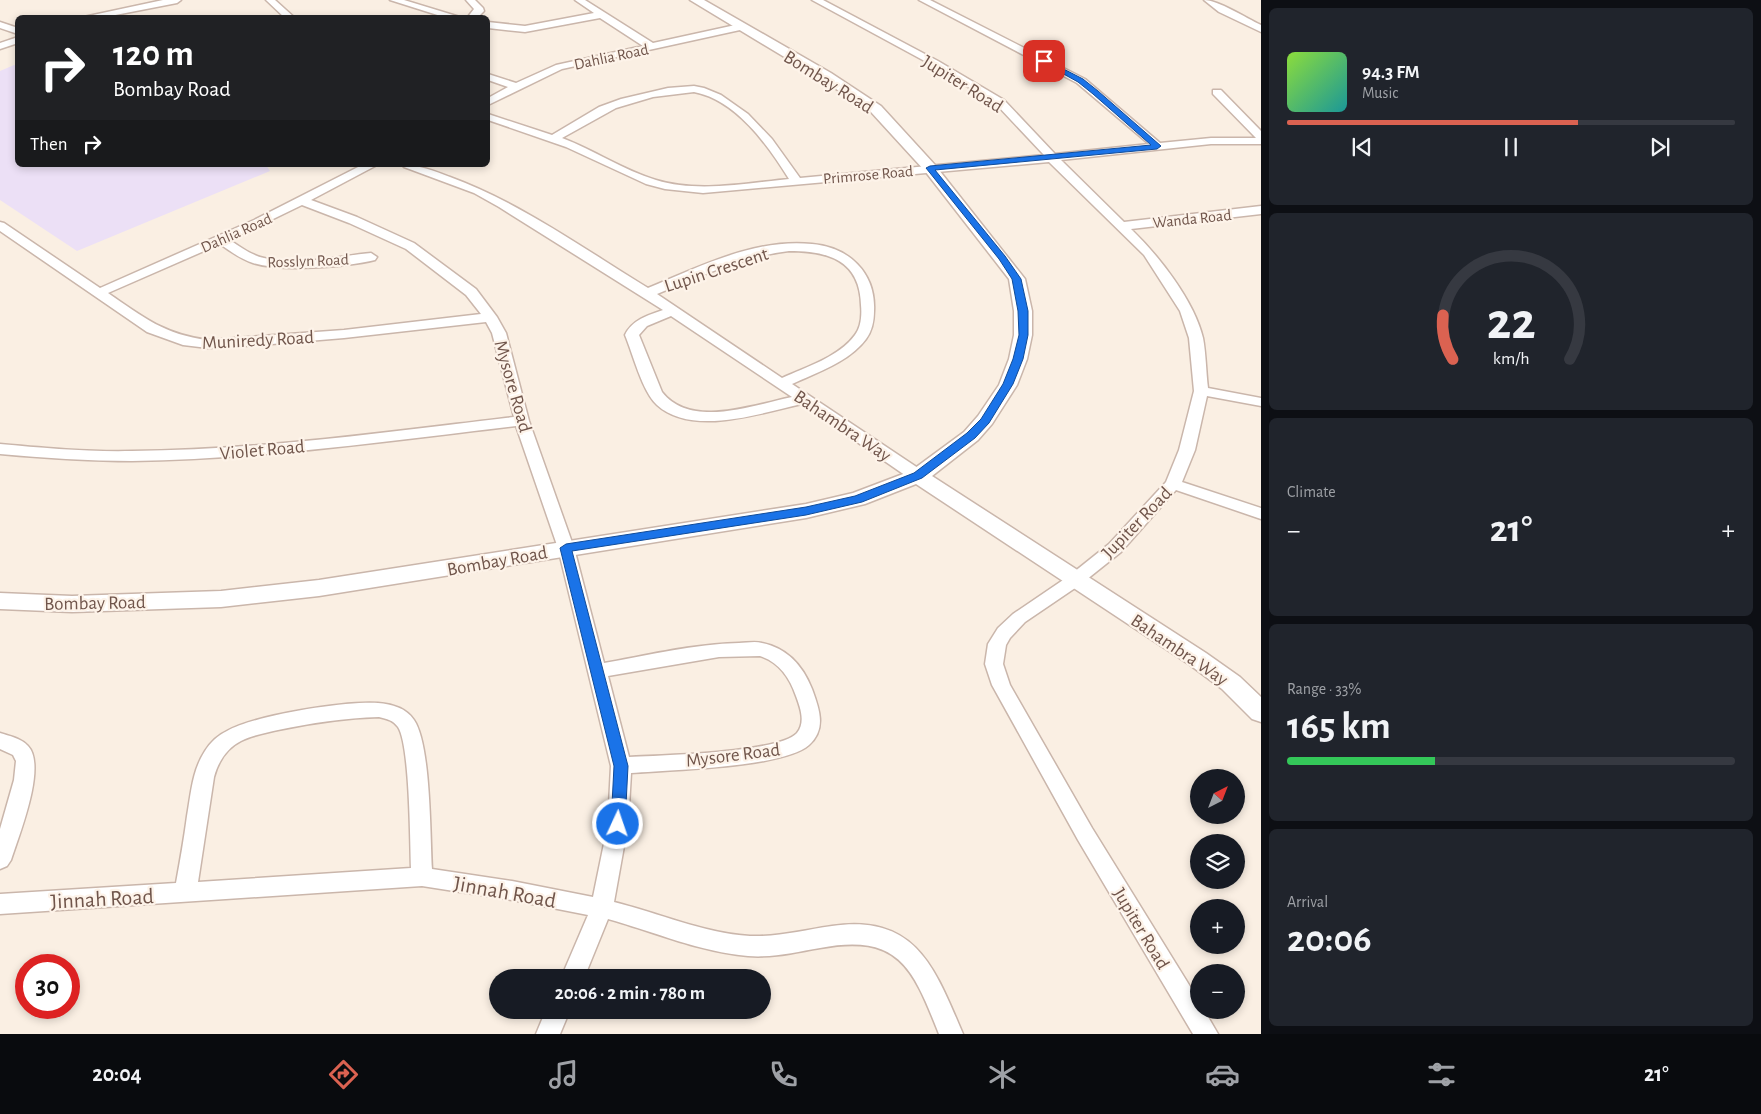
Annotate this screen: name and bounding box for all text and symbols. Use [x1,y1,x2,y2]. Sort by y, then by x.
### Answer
icon: right [30,35,95,100]
text: 120 m [113,37,194,72]
pin [1023,40,1065,82]
street label: Dahlia Road [573,41,650,73]
street label: Bombay Road [780,47,876,117]
icon: arrive [1030,47,1058,75]
street label: Jupiter Road [918,52,1006,117]
text: 94.3 FM [1362,63,1420,82]
text: Bombay Road [113,78,231,100]
text: Music [1362,85,1398,101]
icon: right [78,130,106,158]
icon: previous [1348,133,1376,161]
icon: pause [1497,133,1525,161]
icon: next [1646,133,1674,161]
text: Then [30,135,68,154]
street label: Primrose Road [822,163,914,187]
street label: Wanda Road [1152,207,1232,231]
street label: Dahlia Road [199,210,274,256]
street label: Lupin Crescent [662,245,771,296]
street label: Rosslyn Road [267,252,349,271]
text: 22 [1487,296,1535,348]
street label: Muniredy Road [202,328,315,353]
street label: Mysore Road [490,338,535,435]
text: km/h [1493,350,1529,368]
street label: Bahambra Way [790,387,894,466]
street label: Violet Road [219,437,305,464]
street label: Jupiter Road [1099,484,1176,562]
text: Climate [1287,484,1336,500]
text: 21° [1490,511,1532,549]
text: − [1287,517,1300,545]
text: + [1722,517,1735,545]
street label: Bombay Road [446,543,549,580]
street label: Bombay Road [44,593,146,614]
street label: Bahambra Way [1127,611,1231,690]
text: Range · 33% [1287,681,1362,697]
text: 165 km [1287,708,1391,746]
street label: Mysore Road [685,740,782,771]
north arrow [1190,769,1245,824]
map controls [1190,769,1245,1019]
position arrow [591,797,643,849]
button: layers [1190,834,1245,889]
street label: Jinnah Road [452,872,558,912]
street label: Jinnah Road [50,885,154,913]
street label: Jupiter Road [1109,885,1172,973]
text: Arrival [1287,894,1328,910]
button: + [1190,899,1245,954]
text: 20:06 [1287,921,1372,959]
speed limit sign: 30 [15,954,80,1019]
button: − [1190,964,1245,1019]
text: 20:06 · 2 min · 780 m [555,984,705,1003]
icon: directions [326,1057,361,1092]
icon: music [546,1057,581,1092]
icon: phone [766,1057,801,1092]
icon: climate [985,1057,1020,1092]
icon: car [1205,1057,1240,1092]
icon: filters [1424,1057,1459,1092]
text: 20:04 [92,1063,142,1085]
text: 21° [1644,1063,1669,1085]

